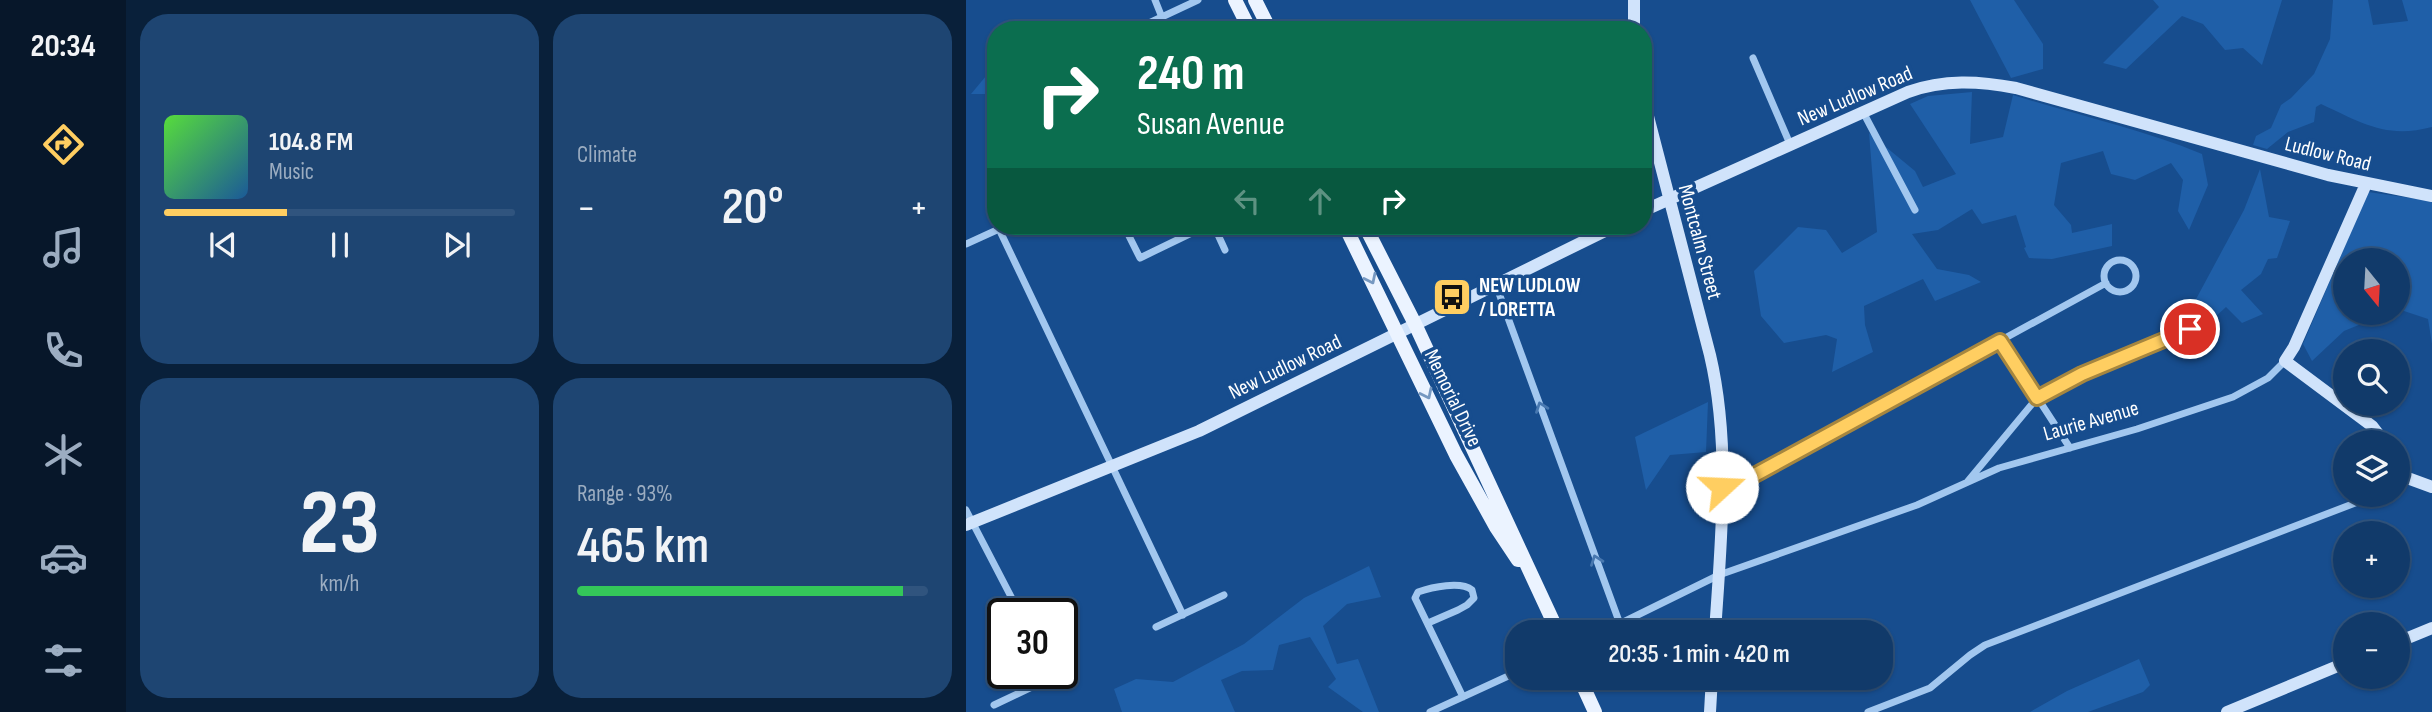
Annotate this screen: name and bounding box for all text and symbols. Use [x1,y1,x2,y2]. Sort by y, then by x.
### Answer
text: 20:34 [30,27,96,66]
text: 240 m [1137,45,1245,104]
icon: right [1022,49,1113,140]
street label: New Ludlow Road [1794,61,1916,131]
text: Susan Avenue [1137,105,1285,144]
icon: directions [39,120,88,169]
text: 104.8 FM [269,127,353,158]
street label: Ludlow Road [2282,131,2374,177]
text: Climate [577,141,637,169]
text: Music [269,158,314,186]
text: 20° [721,176,784,239]
icon: left [1228,182,1266,220]
icon: ahead [1301,182,1339,220]
icon: right [1374,182,1412,220]
street label: Montcalm Street [1673,182,1727,302]
text: − [577,186,596,231]
text: + [909,186,928,231]
icon: music [39,223,88,272]
icon: previous [204,226,242,264]
icon: pause [321,226,359,264]
icon: next [438,226,476,264]
north arrow [2333,248,2410,326]
map controls [2333,248,2410,689]
one-way arrow [1363,272,1377,284]
place label: NEW LUDLOW / LORETTA [1479,273,1581,322]
bus stop icon: NEW LUDLOW / LORETTA [1431,276,1473,318]
pin [2160,299,2220,359]
icon: arrive [2171,310,2209,348]
icon: phone [39,326,88,375]
street label: New Ludlow Road [1225,329,1345,405]
button: search [2333,339,2410,416]
street label: Memorial Drive [1419,345,1487,451]
one-way arrow [1418,387,1432,399]
street label: Laurie Avenue [2041,396,2141,446]
one-way arrow [1536,402,1550,414]
icon: climate [39,430,88,479]
button: layers [2333,430,2410,507]
position arrow [1685,450,1759,524]
text: 23 [299,470,380,579]
text: Range · 93% [577,480,673,508]
text: 465 km [577,515,709,578]
button: + [2333,521,2410,598]
icon: car [39,533,88,582]
one-way arrow [1590,554,1604,566]
text: km/h [320,570,359,598]
speed limit sign: 30 [987,598,1078,689]
button: − [2333,612,2410,689]
icon: filters [39,636,88,685]
text: 20:35 · 1 min · 420 m [1608,639,1790,670]

